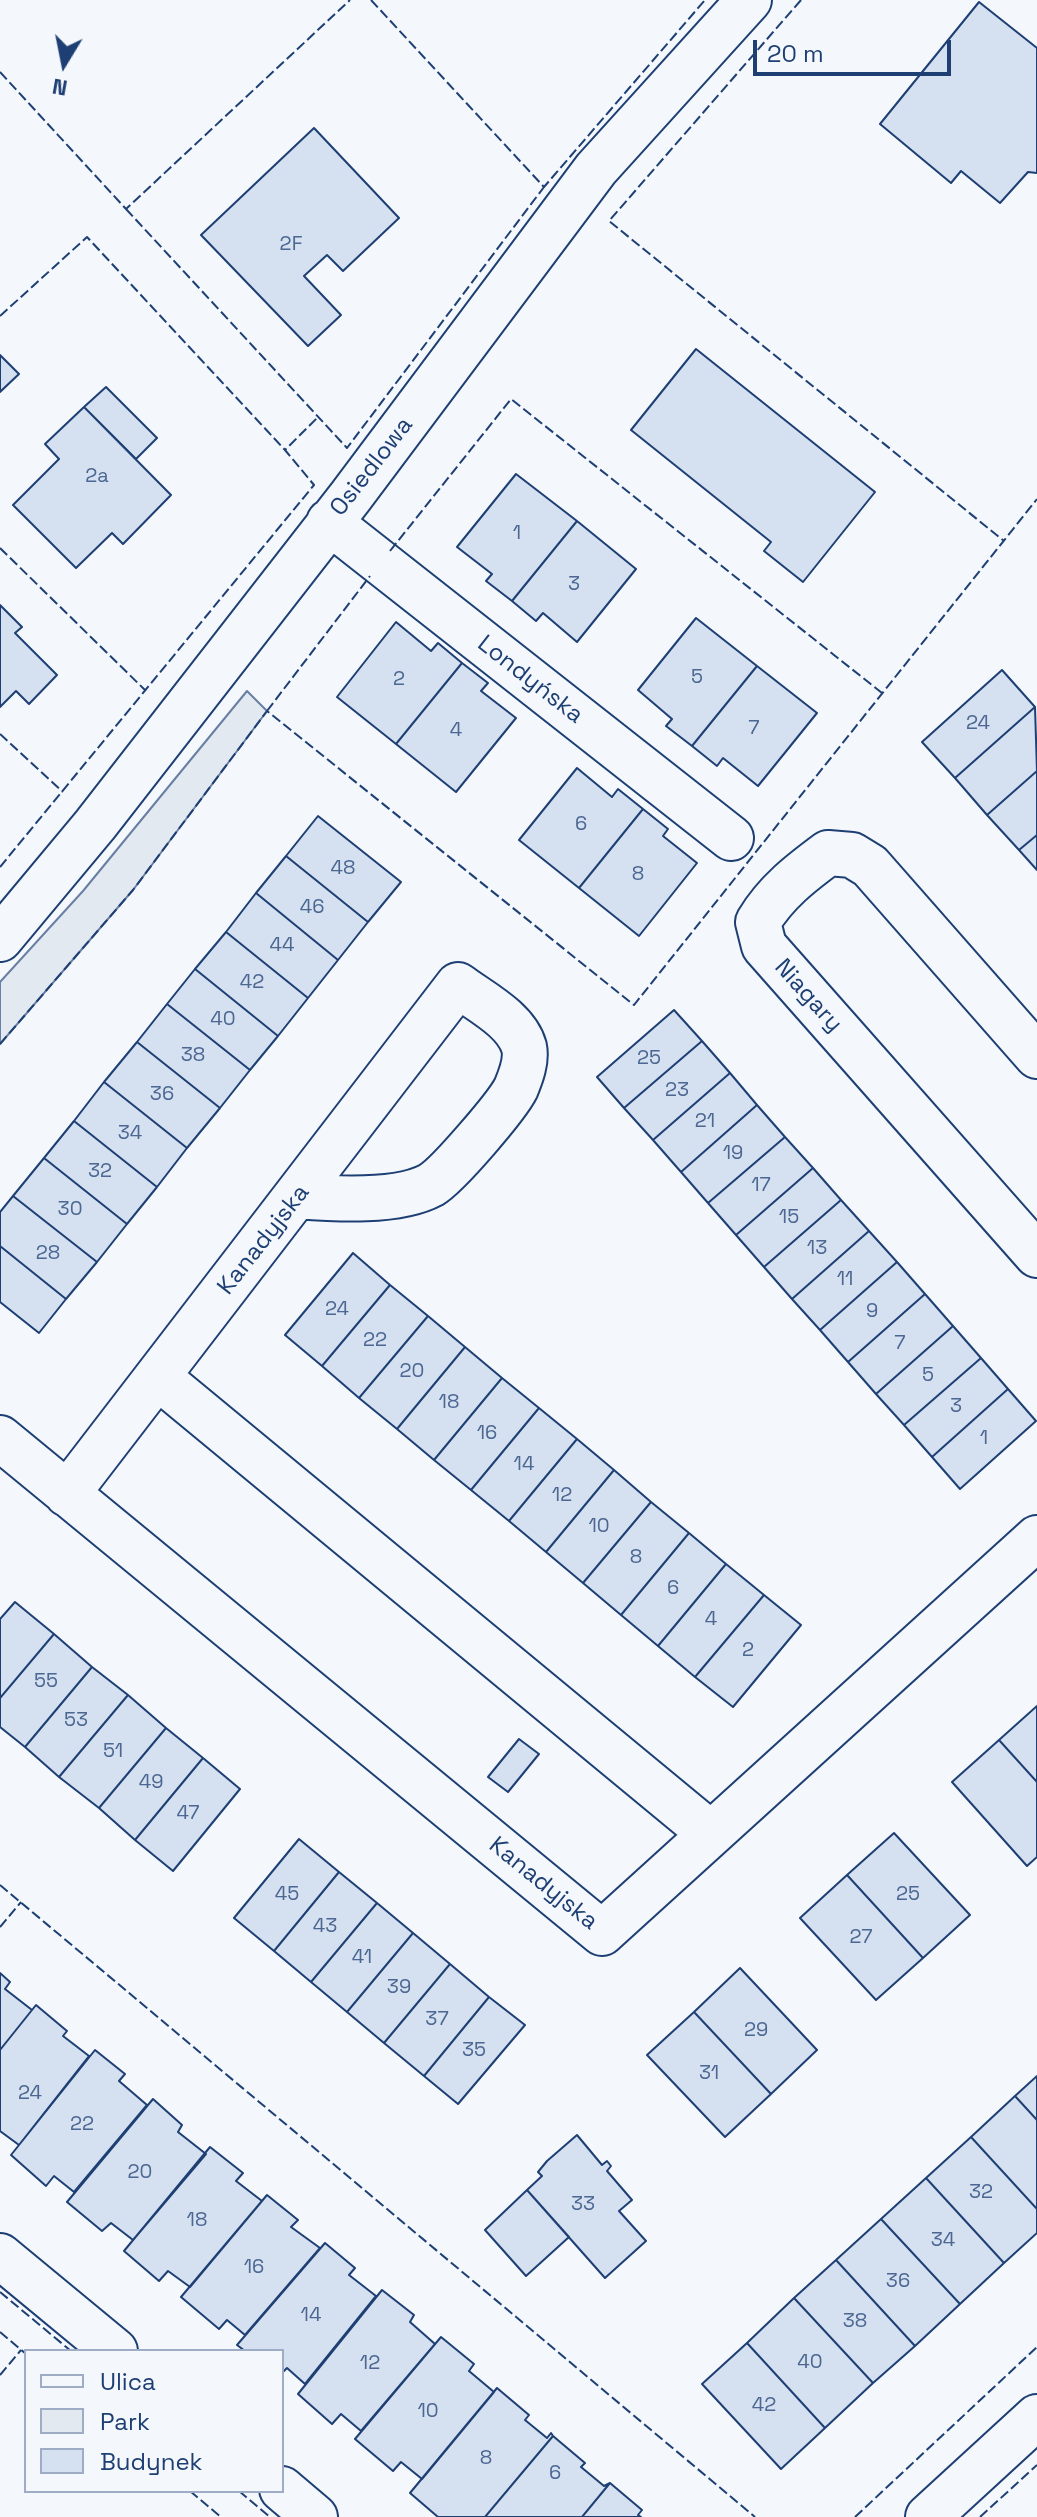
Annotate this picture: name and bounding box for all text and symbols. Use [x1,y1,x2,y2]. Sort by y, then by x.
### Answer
north arrow [24,24,104,104]
scale bar [757,24,955,74]
text: 20 m [767,38,824,69]
text: N [50,73,70,103]
house number: 2F [280,233,302,257]
street label: Osiedlowa [324,412,420,522]
house number: 2a [85,465,109,489]
house number: 1 [513,522,521,546]
house number: 3 [568,573,580,597]
street label: Londyńska [471,630,589,730]
house number: 5 [691,666,703,690]
house number: 2 [393,668,405,692]
house number: 24 [966,712,990,736]
house number: 7 [748,717,760,741]
house number: 4 [450,719,462,743]
house number: 6 [575,813,587,837]
house number: 48 [331,857,355,881]
house number: 8 [632,863,644,887]
house number: 46 [300,896,324,920]
house number: 44 [270,934,294,958]
street label: Niagary [768,954,848,1038]
house number: 42 [240,971,264,995]
house number: 40 [210,1008,236,1032]
house number: 38 [181,1044,205,1068]
house number: 25 [637,1047,661,1071]
house number: 23 [665,1079,689,1103]
house number: 36 [150,1083,174,1107]
house number: 21 [695,1110,715,1134]
house number: 34 [118,1122,142,1146]
house number: 19 [723,1142,743,1166]
house number: 32 [88,1160,112,1184]
house number: 17 [751,1174,771,1198]
street label: Kanadyjska [212,1179,316,1301]
house number: 30 [58,1198,82,1222]
house number: 15 [779,1206,799,1230]
house number: 13 [807,1237,827,1261]
house number: 28 [36,1242,60,1266]
house number: 11 [837,1268,853,1292]
house number: 24 [325,1298,349,1322]
house number: 9 [866,1300,878,1324]
house number: 22 [363,1329,387,1353]
house number: 7 [894,1332,906,1356]
house number: 20 [400,1360,424,1384]
house number: 5 [922,1364,934,1388]
house number: 18 [439,1391,459,1415]
house number: 3 [950,1395,962,1419]
house number: 16 [477,1422,497,1446]
house number: 1 [980,1427,988,1451]
house number: 14 [514,1453,534,1477]
house number: 12 [552,1484,572,1508]
house number: 10 [588,1515,610,1539]
house number: 8 [630,1546,642,1570]
house number: 6 [667,1577,679,1601]
house number: 4 [705,1608,717,1632]
house number: 2 [742,1639,754,1663]
house number: 55 [34,1670,58,1694]
house number: 53 [64,1709,88,1733]
house number: 51 [103,1740,123,1764]
house number: 49 [139,1771,163,1795]
house number: 47 [176,1802,200,1826]
street label: Kanadyjska [483,1831,603,1937]
house number: 45 [275,1883,299,1907]
house number: 25 [896,1883,920,1907]
house number: 43 [313,1915,337,1939]
house number: 27 [849,1926,873,1950]
house number: 41 [352,1946,372,1970]
house number: 39 [387,1976,411,2000]
house number: 37 [425,2008,449,2032]
house number: 29 [744,2019,768,2043]
house number: 35 [462,2039,486,2063]
house number: 31 [699,2062,719,2086]
house number: 24 [18,2082,42,2106]
house number: 22 [70,2113,94,2137]
house number: 20 [128,2161,152,2185]
house number: 32 [969,2181,993,2205]
house number: 33 [571,2193,595,2217]
house number: 18 [187,2209,207,2233]
house number: 34 [931,2229,955,2253]
house number: 16 [244,2256,264,2280]
house number: 36 [886,2270,910,2294]
house number: 14 [301,2304,321,2328]
house number: 38 [843,2310,867,2334]
legend [24,2349,284,2493]
house number: 40 [797,2351,823,2375]
house number: 12 [360,2352,380,2376]
text: Ulica [100,2366,156,2397]
house number: 42 [752,2394,776,2418]
house number: 10 [417,2400,439,2424]
text: Park [100,2406,150,2437]
text: Budynek [100,2446,203,2477]
house number: 8 [480,2447,492,2471]
house number: 6 [549,2462,561,2486]

